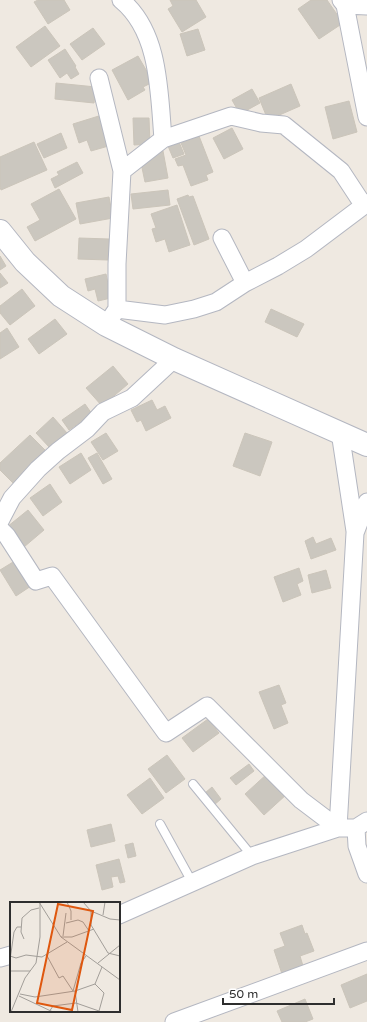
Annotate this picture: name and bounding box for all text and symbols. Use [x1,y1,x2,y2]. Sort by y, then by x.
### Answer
inset map [10,902,120,1012]
scale bar [223,980,334,1006]
text: 50 m [229,987,258,1001]

